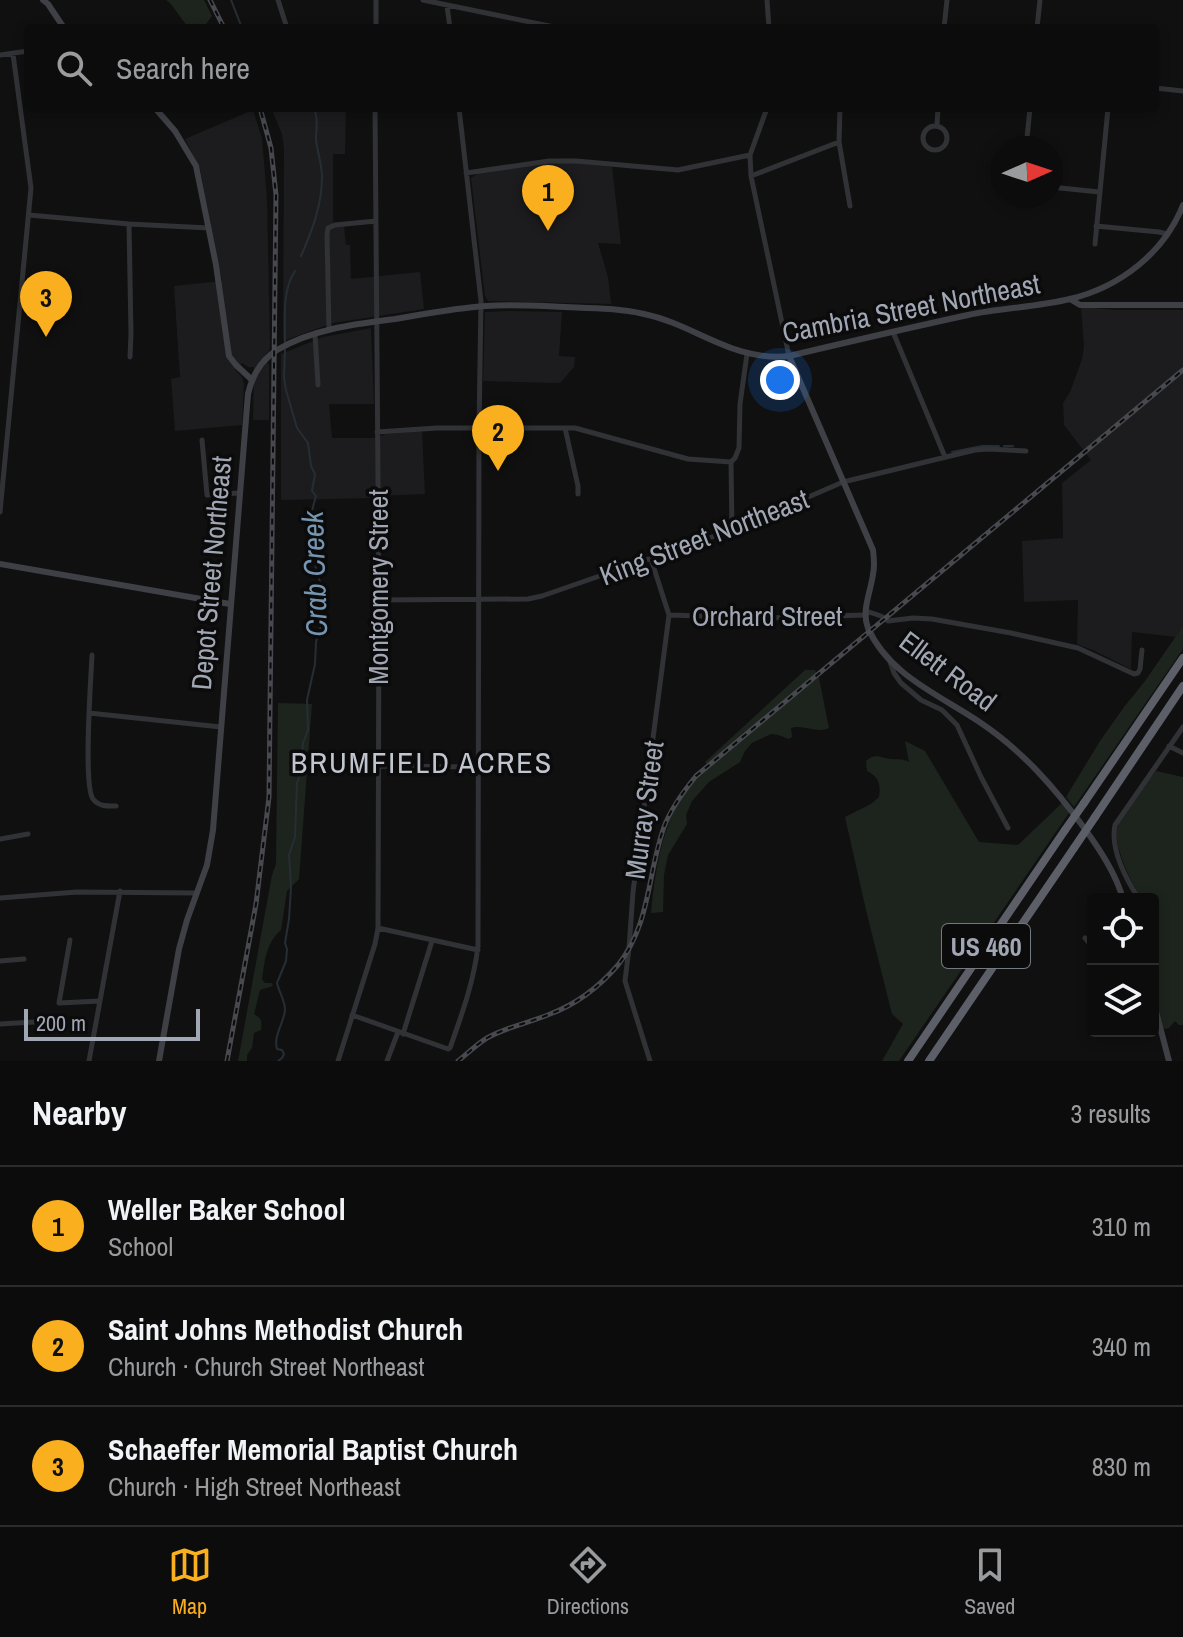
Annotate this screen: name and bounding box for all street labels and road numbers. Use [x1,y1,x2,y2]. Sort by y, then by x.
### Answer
street label: Cambria Street Northeast [779,264,1043,352]
street label: Depot Street Northeast [182,454,240,692]
street label: King Street Northeast [594,480,814,594]
street label: Montgomery Street [359,489,397,685]
street label: Orchard Street [692,597,842,635]
street label: Ellett Road [892,622,1004,720]
street label: Murray Street [616,738,672,882]
road number: US 460 [942,924,1030,968]

